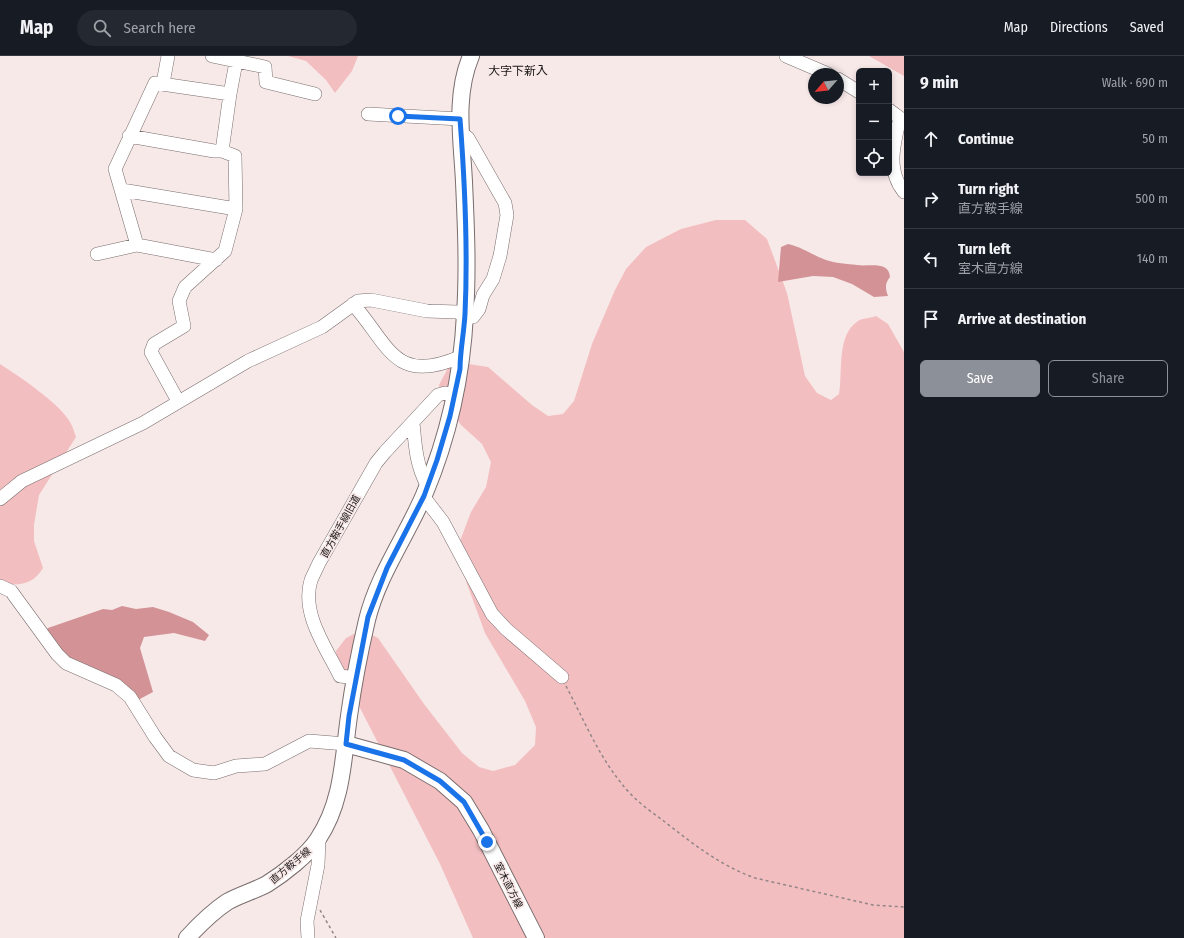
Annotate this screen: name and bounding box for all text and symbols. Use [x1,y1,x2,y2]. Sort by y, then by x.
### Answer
search box [77,10,357,46]
text: Map [20,16,53,39]
icon: search [91,17,113,39]
text: Search here [123,19,196,37]
text: Map [1004,19,1028,36]
text: Directions [1050,19,1108,36]
text: Saved [1130,19,1164,36]
district label: 大字下新入 [488,64,548,78]
north arrow [808,68,844,104]
map controls [856,68,892,176]
button: + [856,68,892,104]
text: 9 min [920,72,959,93]
text: Walk · 690 m [1102,75,1168,90]
button: − [856,104,892,140]
route start [389,107,407,125]
icon: ahead [920,128,942,150]
text: Continue [958,130,1014,148]
text: 50 m [1142,131,1168,146]
button: locate [856,140,892,176]
text: Turn right [958,180,1019,198]
icon: right [920,188,942,210]
text: 500 m [1135,191,1168,206]
text: 直方鞍手線 [958,201,1023,216]
text: Turn left [958,240,1011,258]
icon: left [920,248,942,270]
text: 140 m [1137,251,1168,266]
text: 室木直方線 [958,261,1023,276]
icon: arrive [920,308,942,330]
text: Arrive at destination [958,310,1086,328]
button: Save [920,360,1040,397]
button: Share [1048,360,1168,397]
street label: 直方鞍手線旧道 [319,493,363,560]
route end [478,833,496,851]
street label: 直方鞍手線 [268,845,314,886]
street label: 室木直方線 [491,860,525,910]

